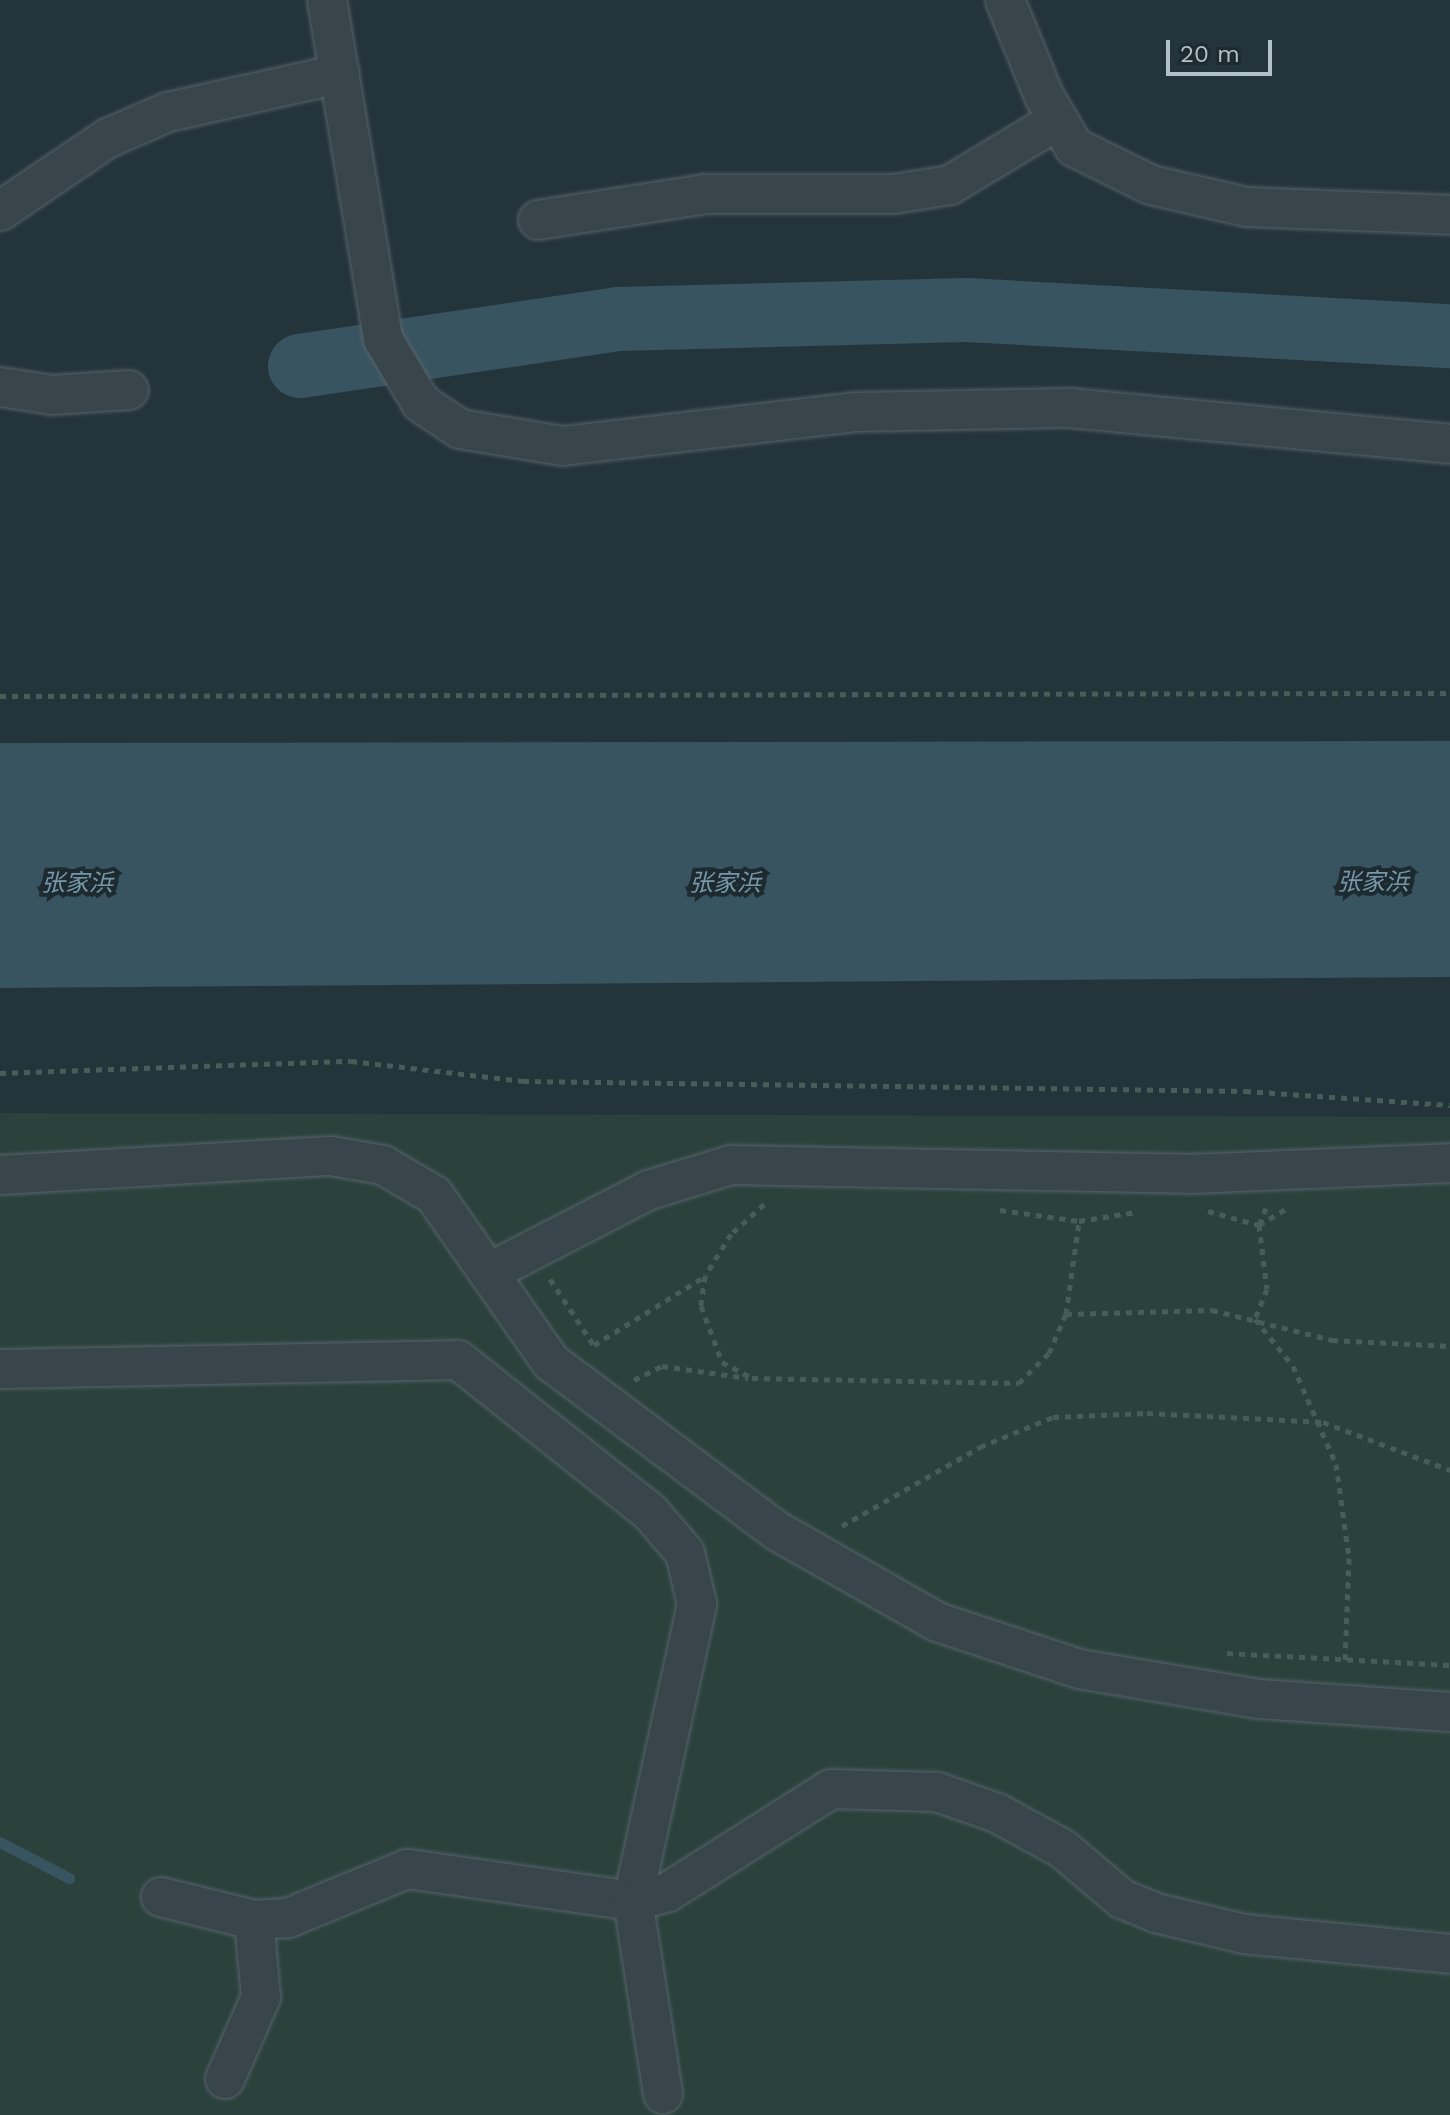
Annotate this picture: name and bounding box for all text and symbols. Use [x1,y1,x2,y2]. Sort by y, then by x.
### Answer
scale bar [1170,24,1276,74]
text: 20 m [1180,40,1240,68]
water label: 张家浜 [1337,869,1409,897]
water label: 张家浜 [41,870,113,898]
water label: 张家浜 [689,870,761,898]

